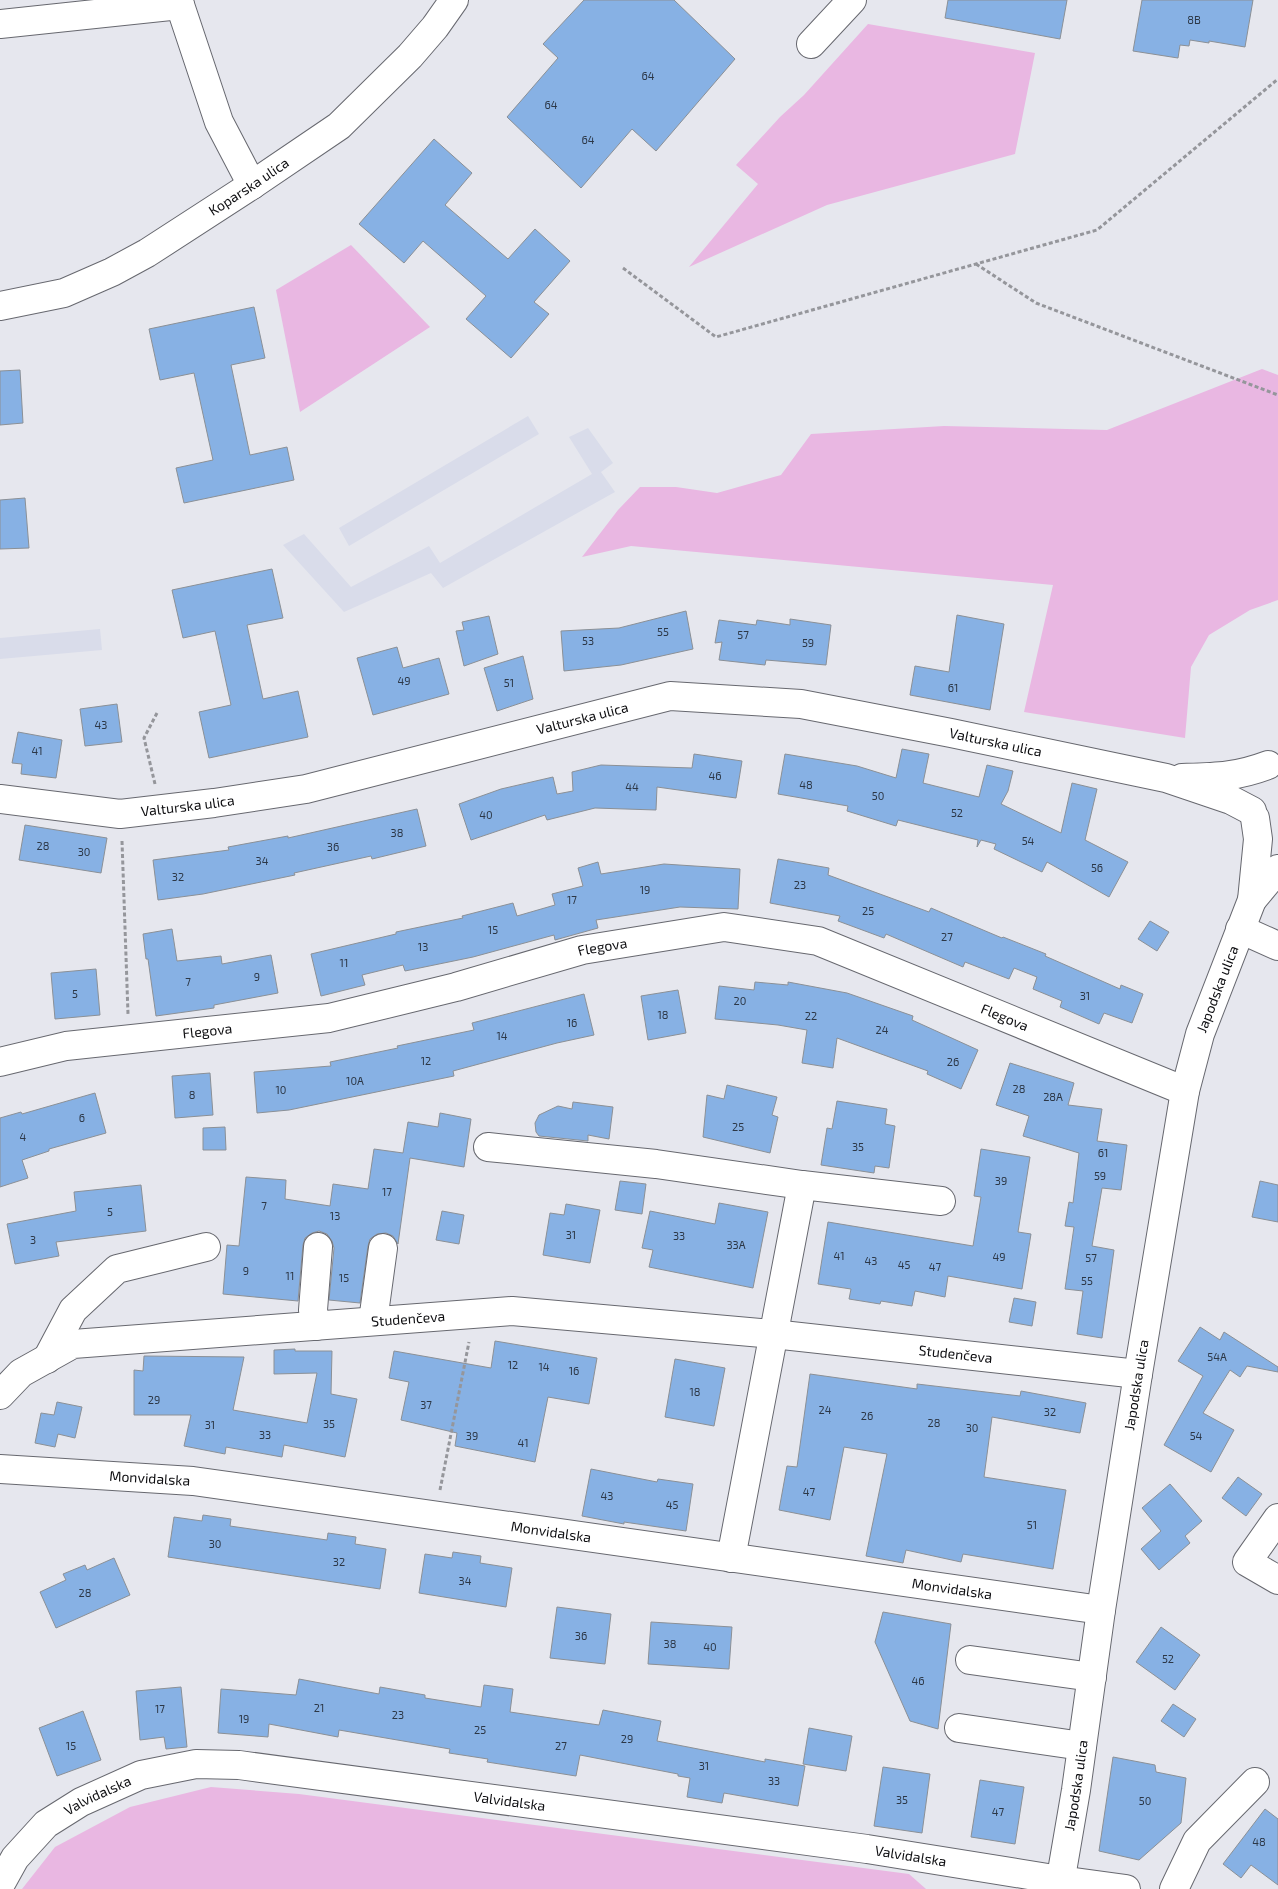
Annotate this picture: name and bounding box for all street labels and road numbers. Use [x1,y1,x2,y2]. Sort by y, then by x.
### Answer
street label: Koparska ulica [205,154,292,219]
street label: Valturska ulica [535,698,630,738]
street label: Valturska ulica [948,724,1044,760]
street label: Valturska ulica [140,791,235,820]
street label: Flegova [575,934,628,959]
street label: Japodska ulica [1192,943,1241,1035]
street label: Flegova [979,1000,1031,1034]
street label: Flegova [182,1019,233,1042]
street label: Studenčeva [370,1307,446,1330]
street label: Japodska ulica [1120,1338,1152,1432]
street label: Studenčeva [918,1341,994,1366]
street label: Monvidalska [109,1467,191,1489]
street label: Monvidalska [510,1517,592,1545]
street label: Monvidalska [911,1574,993,1602]
street label: Japodska ulica [1060,1739,1091,1832]
street label: Valvidalska [61,1772,134,1819]
street label: Valvidalska [472,1787,547,1814]
street label: Valvidalska [874,1841,948,1870]

